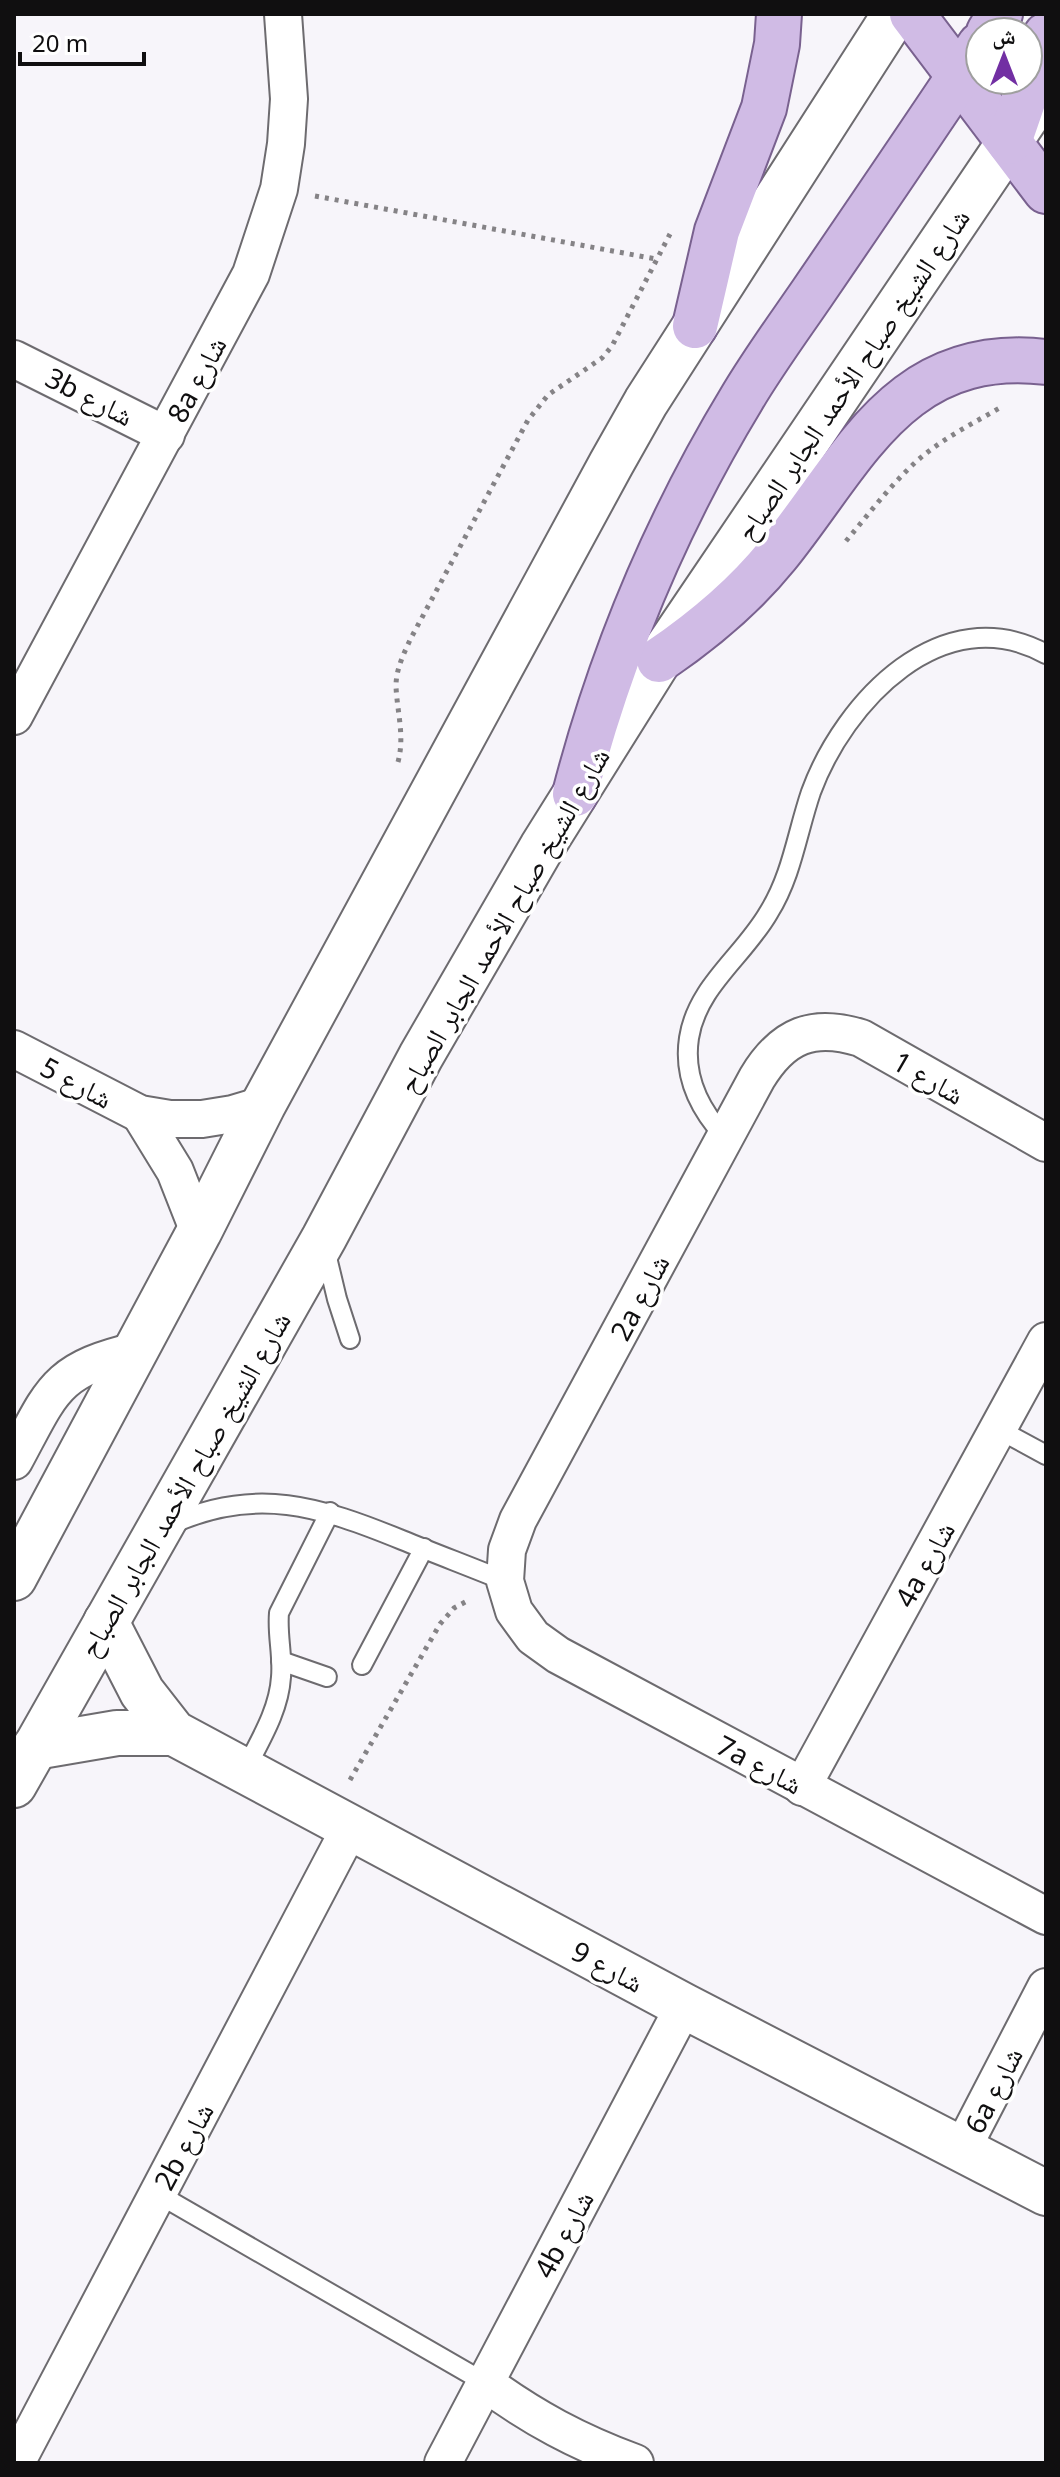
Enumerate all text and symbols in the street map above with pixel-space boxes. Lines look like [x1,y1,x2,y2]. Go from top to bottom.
scale bar [20,16,144,66]
north arrow [964,16,1044,96]
text: ش [992,20,1016,50]
text: 20 m [32,26,88,59]
street label: شارع الشيخ صباح الأحمد الجابر الصباح [726,200,978,548]
street label: 8a شارع [158,329,234,429]
street label: 3b شارع [40,358,140,434]
street label: شارع الشيخ صباح الأحمد الجابر الصباح [388,740,618,1100]
street label: شارع 1 [886,1041,972,1113]
street label: شارع 5 [34,1047,120,1117]
street label: 2a شارع [601,1247,677,1347]
street label: شارع الشيخ صباح الأحمد الجابر الصباح [69,1304,299,1664]
street label: 4a شارع [885,1514,963,1614]
street label: 7a شارع [710,1726,810,1802]
street label: شارع 9 [565,1931,651,2001]
street label: 6a شارع [955,2040,1031,2140]
street label: 2b شارع [144,2096,222,2196]
street label: 4b شارع [524,2184,602,2284]

